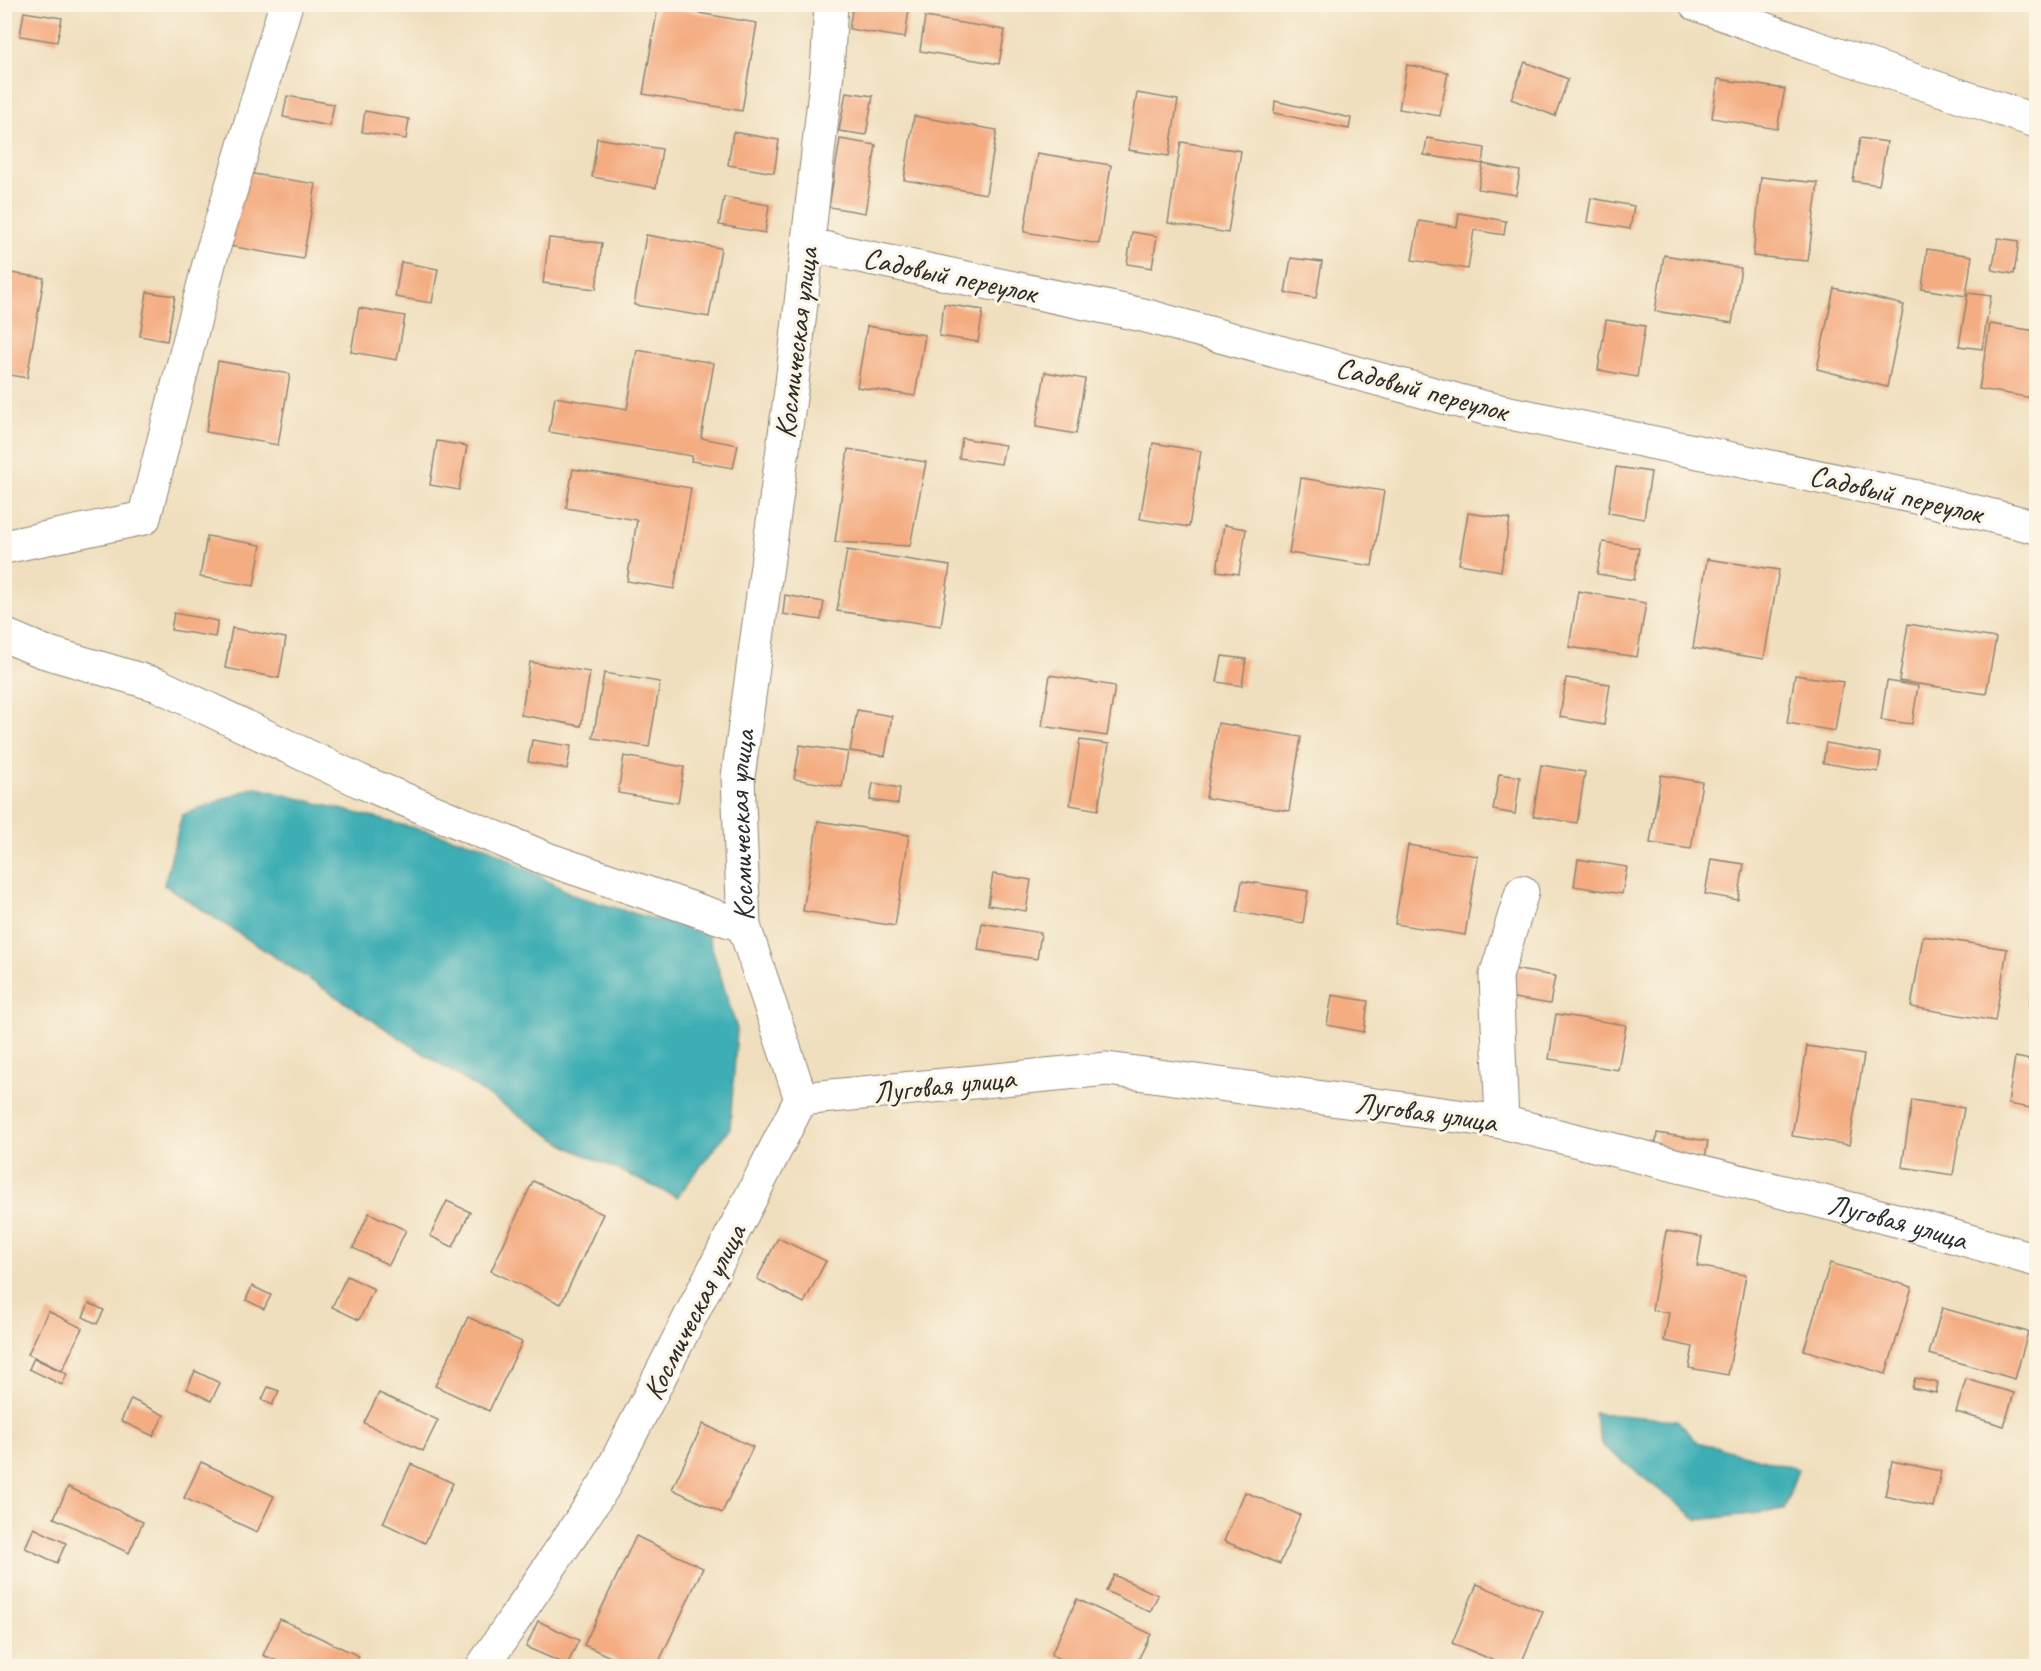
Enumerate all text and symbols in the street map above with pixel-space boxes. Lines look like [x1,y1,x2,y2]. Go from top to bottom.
street label: Садовый переулок [860,238,1043,313]
street label: Космическая улица [765,244,827,440]
street label: Садовый переулок [1332,348,1515,431]
street label: Садовый переулок [1806,456,1989,533]
street label: Космическая улица [719,725,764,922]
street label: Луговая улица [871,1058,1019,1111]
street label: Луговая улица [1353,1083,1501,1141]
street label: Луговая улица [1824,1185,1974,1259]
street label: Космическая улица [634,1216,755,1406]

